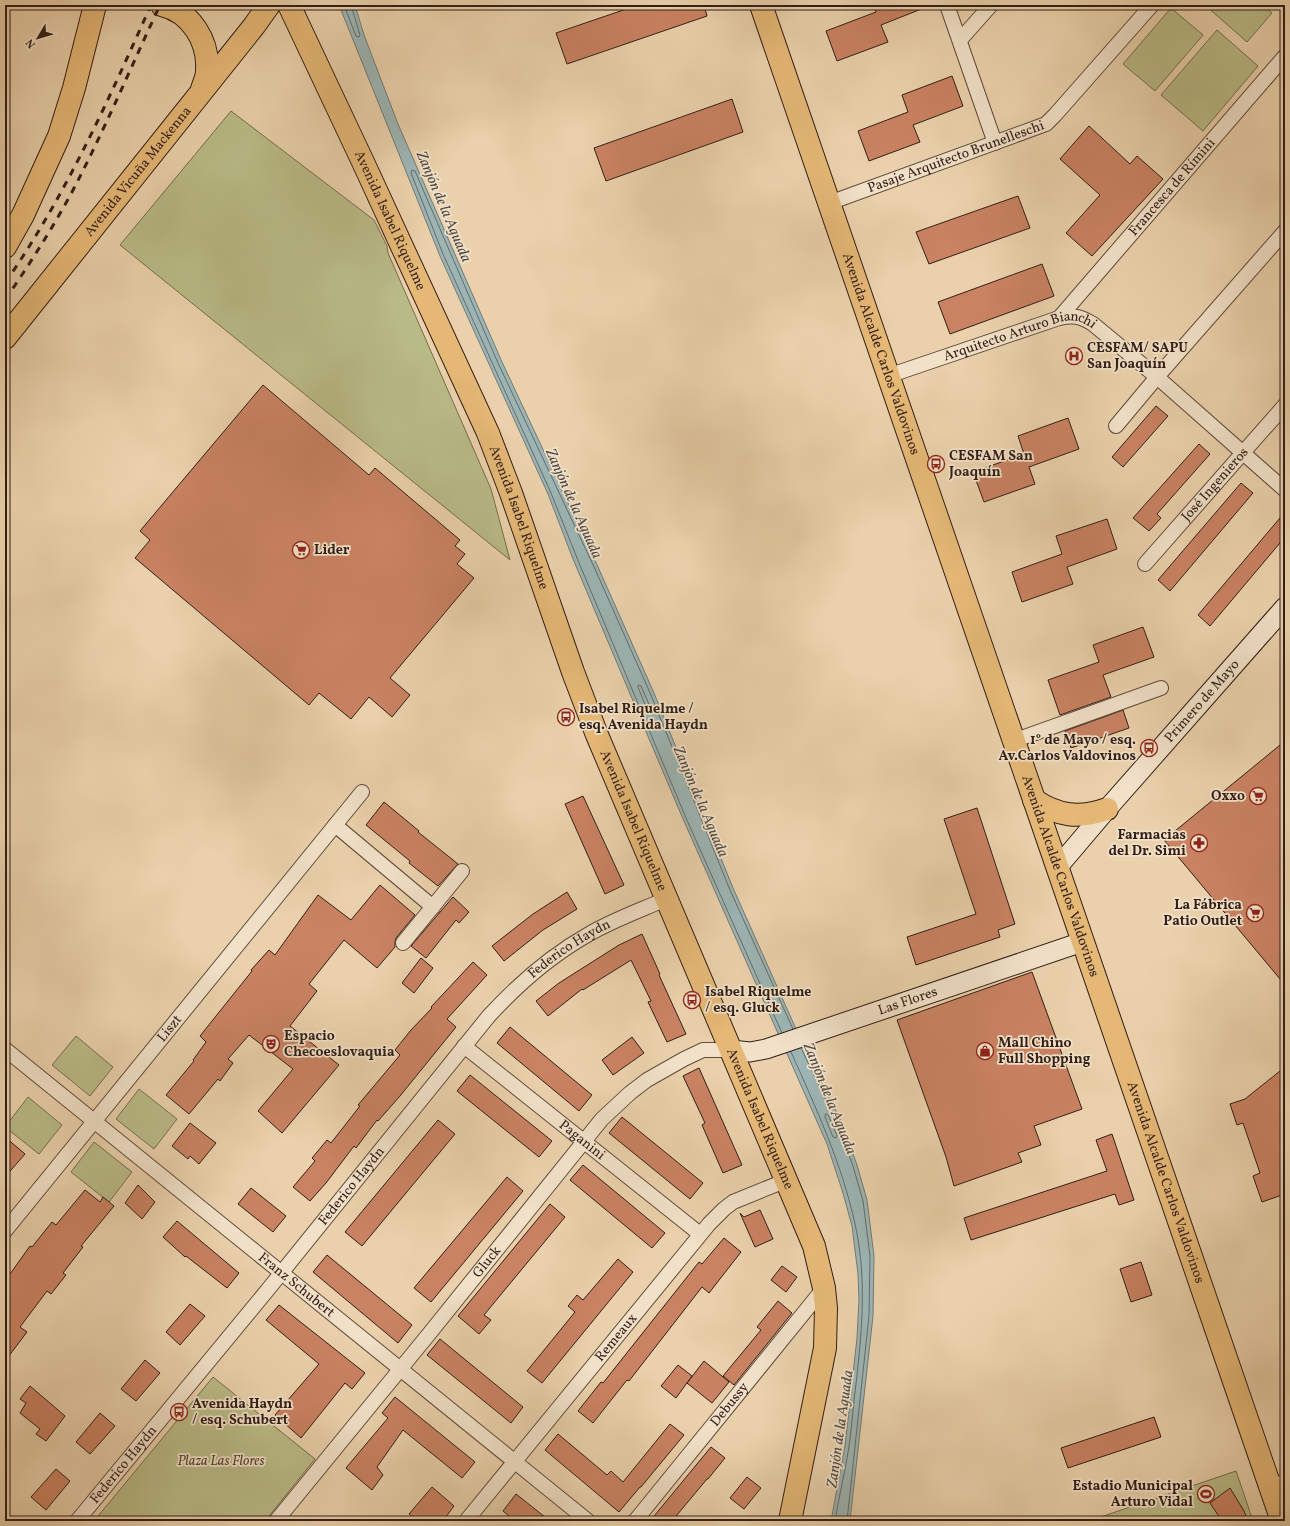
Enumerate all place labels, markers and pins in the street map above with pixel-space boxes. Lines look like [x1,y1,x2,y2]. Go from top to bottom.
place label: CESFAM/ SAPU San Joaquín [1087,339,1188,374]
hospital icon: CESFAM/ SAPU San Joaquín [1064,346,1084,366]
place label: CESFAM San Joaquín [948,447,1033,482]
bus stop icon: CESFAM San Joaquín [926,454,946,474]
supermarket icon: Lider [291,540,311,560]
place label: Lider [314,541,350,560]
place label: Isabel Riquelme / esq. Avenida Haydn [579,700,708,735]
bus stop icon: Isabel Riquelme / esq. Avenida Haydn [556,707,576,727]
place label: 1° de Mayo / esq. Av.Carlos Valdovinos [998,731,1136,766]
bus stop icon: 1° de Mayo / esq. Av.Carlos Valdovinos [1139,738,1159,758]
supermarket icon: Oxxo [1248,786,1268,806]
place label: Oxxo [1211,787,1245,806]
place label: Farmacias del Dr. Simi [1109,826,1186,861]
pharmacy icon: Farmacias del Dr. Simi [1189,833,1209,853]
place label: La Fábrica Patio Outlet [1163,896,1242,931]
supermarket icon: La Fábrica Patio Outlet [1245,903,1265,923]
place label: Isabel Riquelme / esq. Gluck [705,983,811,1018]
bus stop icon: Isabel Riquelme / esq. Gluck [682,990,702,1010]
place label: Espacio Checoeslovaquia [284,1027,395,1062]
theatre icon: Espacio Checoeslovaquia [261,1034,281,1054]
place label: Mall Chino Full Shopping [998,1034,1091,1069]
shop icon: Mall Chino Full Shopping [975,1041,995,1061]
place label: Avenida Haydn / esq. Schubert [192,1395,292,1430]
bus stop icon: Avenida Haydn / esq. Schubert [169,1402,189,1422]
place label: Estadio Municipal Arturo Vidal [1073,1477,1193,1512]
sports icon: Estadio Municipal Arturo Vidal [1196,1484,1216,1504]

